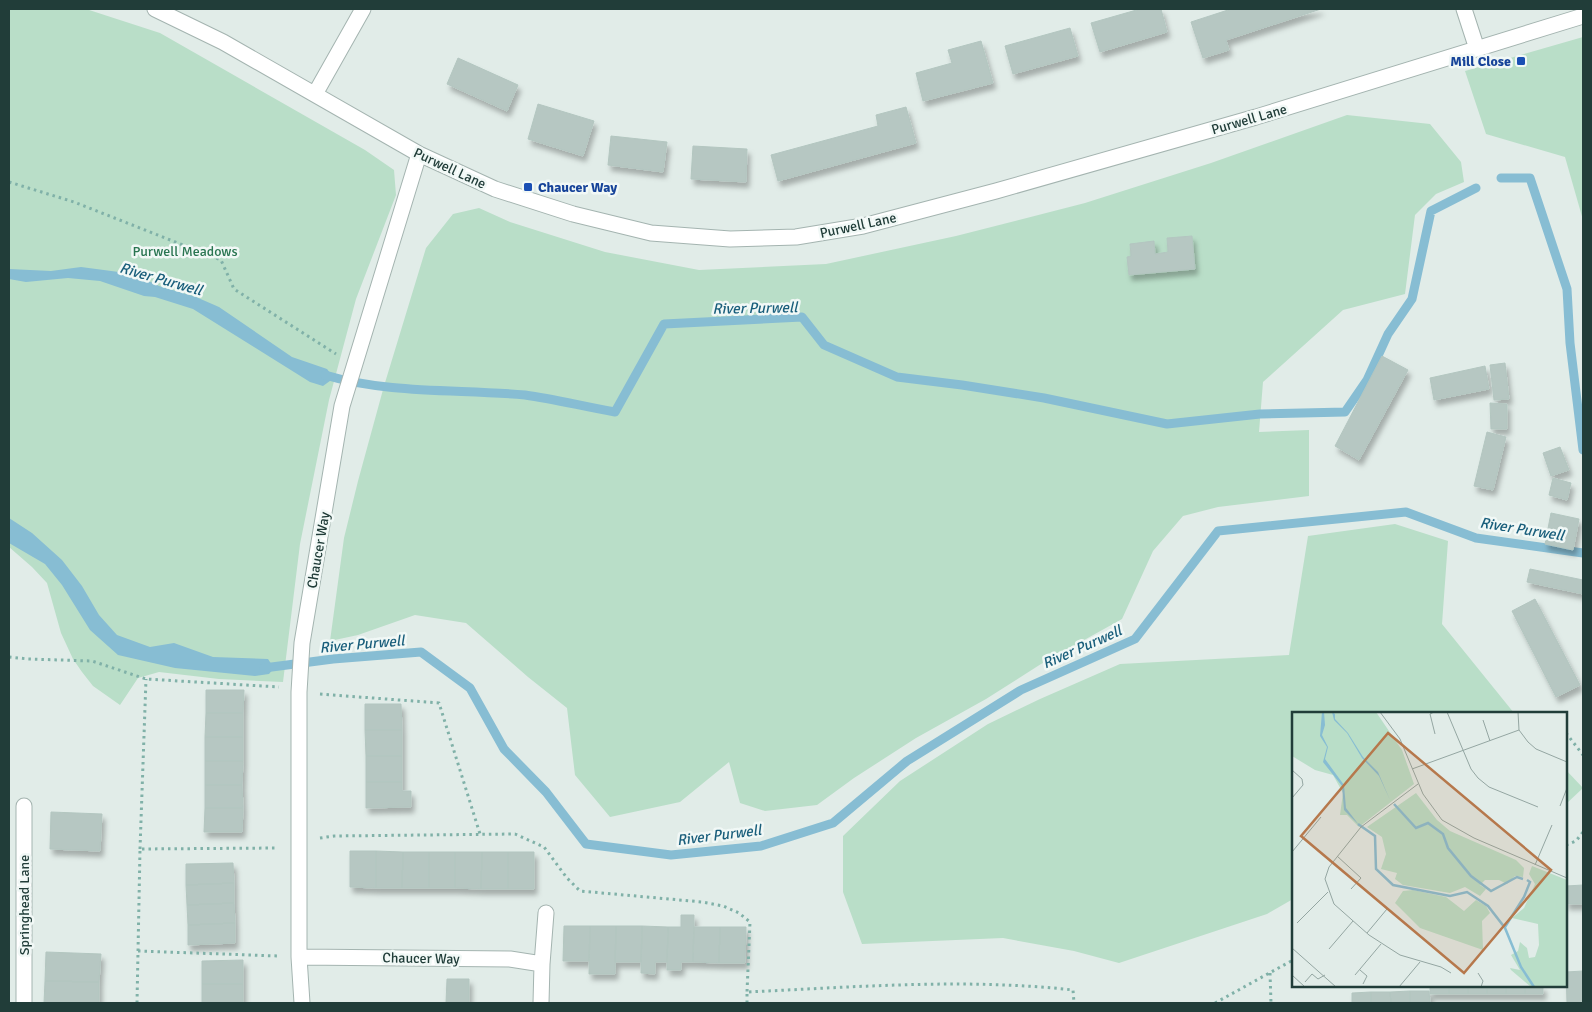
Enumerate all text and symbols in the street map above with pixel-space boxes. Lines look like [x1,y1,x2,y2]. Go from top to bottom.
place label: Mill Close [1450,53,1511,70]
marker: Mill Close [1515,55,1527,67]
street label: Purwell Lane [1209,101,1289,138]
street label: Purwell Lane [411,144,489,193]
place label: Chaucer Way [538,179,617,196]
marker: Chaucer Way [522,181,534,193]
street label: Purwell Lane [818,209,898,242]
park label: Purwell Meadows [132,243,238,260]
water label: River Purwell [118,259,206,300]
water label: River Purwell [712,298,799,318]
street label: Chaucer Way [303,510,334,590]
water label: River Purwell [1479,513,1567,545]
water label: River Purwell [1039,621,1126,673]
water label: River Purwell [319,631,407,657]
inset map [1292,712,1567,987]
water label: River Purwell [676,821,764,849]
street label: Springhead Lane [16,855,33,955]
street label: Chaucer Way [382,949,460,968]

